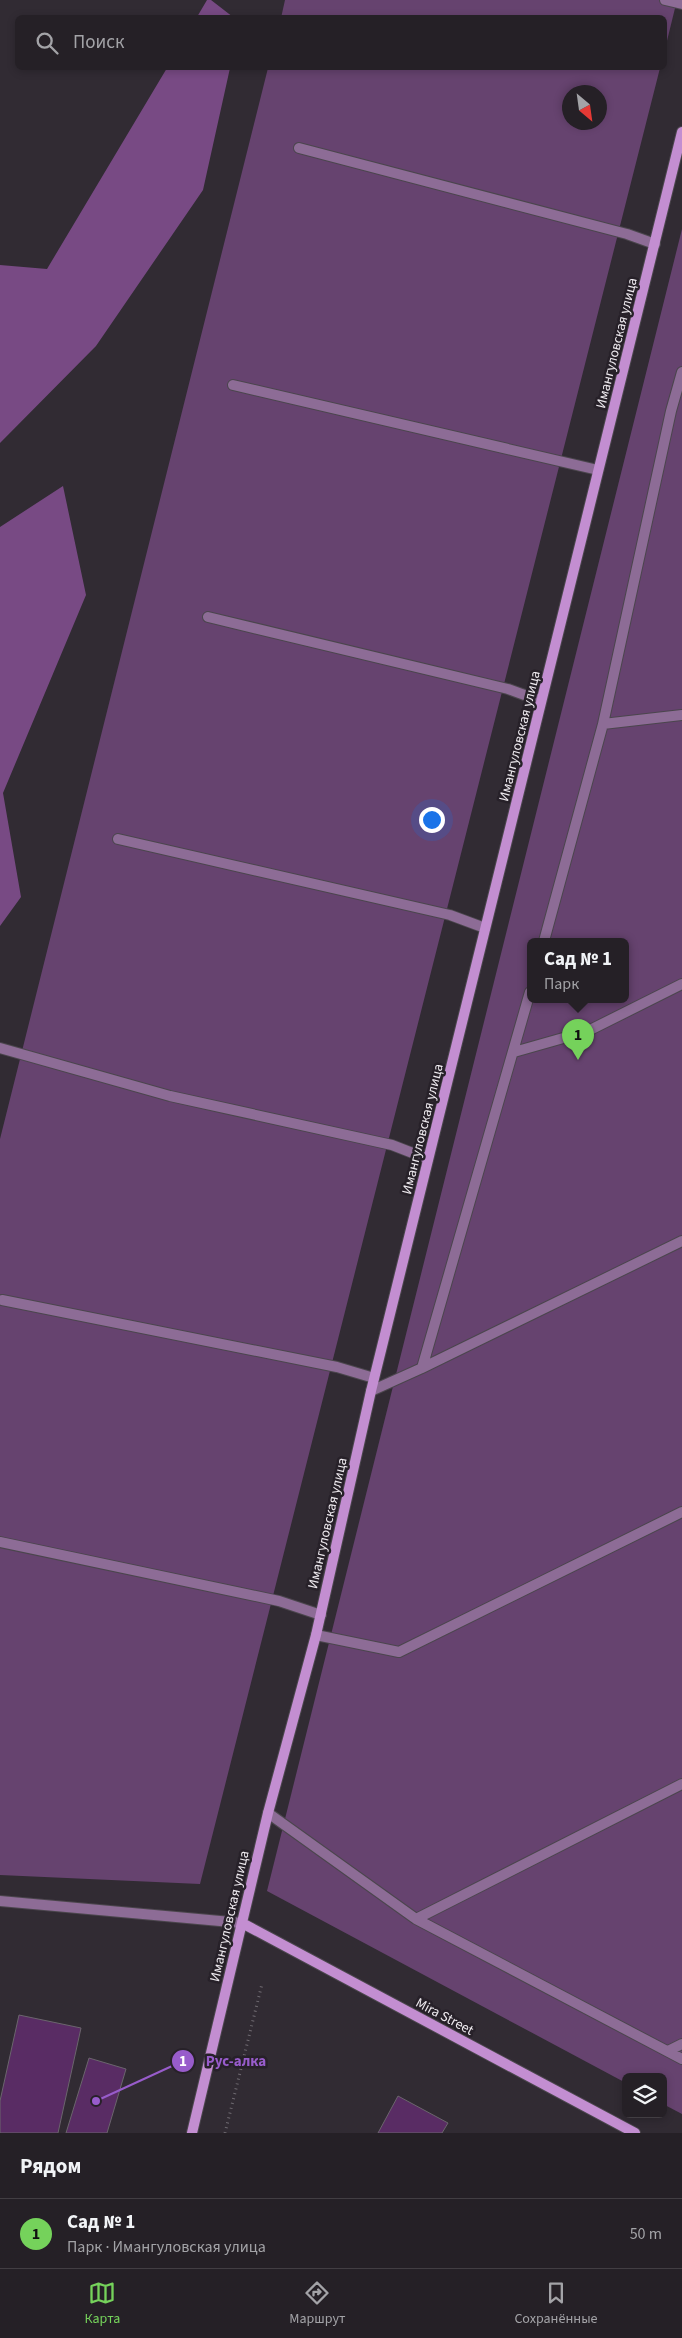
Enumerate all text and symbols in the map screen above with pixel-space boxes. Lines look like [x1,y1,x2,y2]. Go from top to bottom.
search box [15,15,667,70]
icon: search [33,29,61,57]
text: Поиск [73,29,124,56]
north arrow [562,85,607,130]
street label: Имангуловская улица [591,276,643,411]
street label: Имангуловская улица [494,669,546,804]
your location [419,807,445,833]
popup [527,938,629,1003]
text: Сад № 1 [544,946,612,973]
text: Парк [544,973,579,995]
pin: 1 [562,1019,594,1060]
street label: Имангуловская улица [397,1062,449,1197]
street label: Имангуловская улица [303,1456,353,1591]
street label: Имангуловская улица [205,1849,255,1984]
street label: Mira Street [412,1993,477,2041]
callout: Рус-алка [171,2046,276,2076]
text: 1 [179,2051,187,2072]
text: Рус-алка [206,2051,266,2072]
map controls [622,2073,667,2118]
button: layers [622,2073,667,2118]
text: Рядом [20,2151,81,2181]
text: Сад № 1 [67,2209,135,2236]
text: 1 [32,2223,40,2245]
text: 50 m [630,2223,662,2245]
text: Парк · Имангуловская улица [67,2236,266,2258]
tab: Карта [84,2279,120,2329]
tab: Маршрут [289,2279,345,2329]
tab: Сохранённые [514,2279,598,2329]

